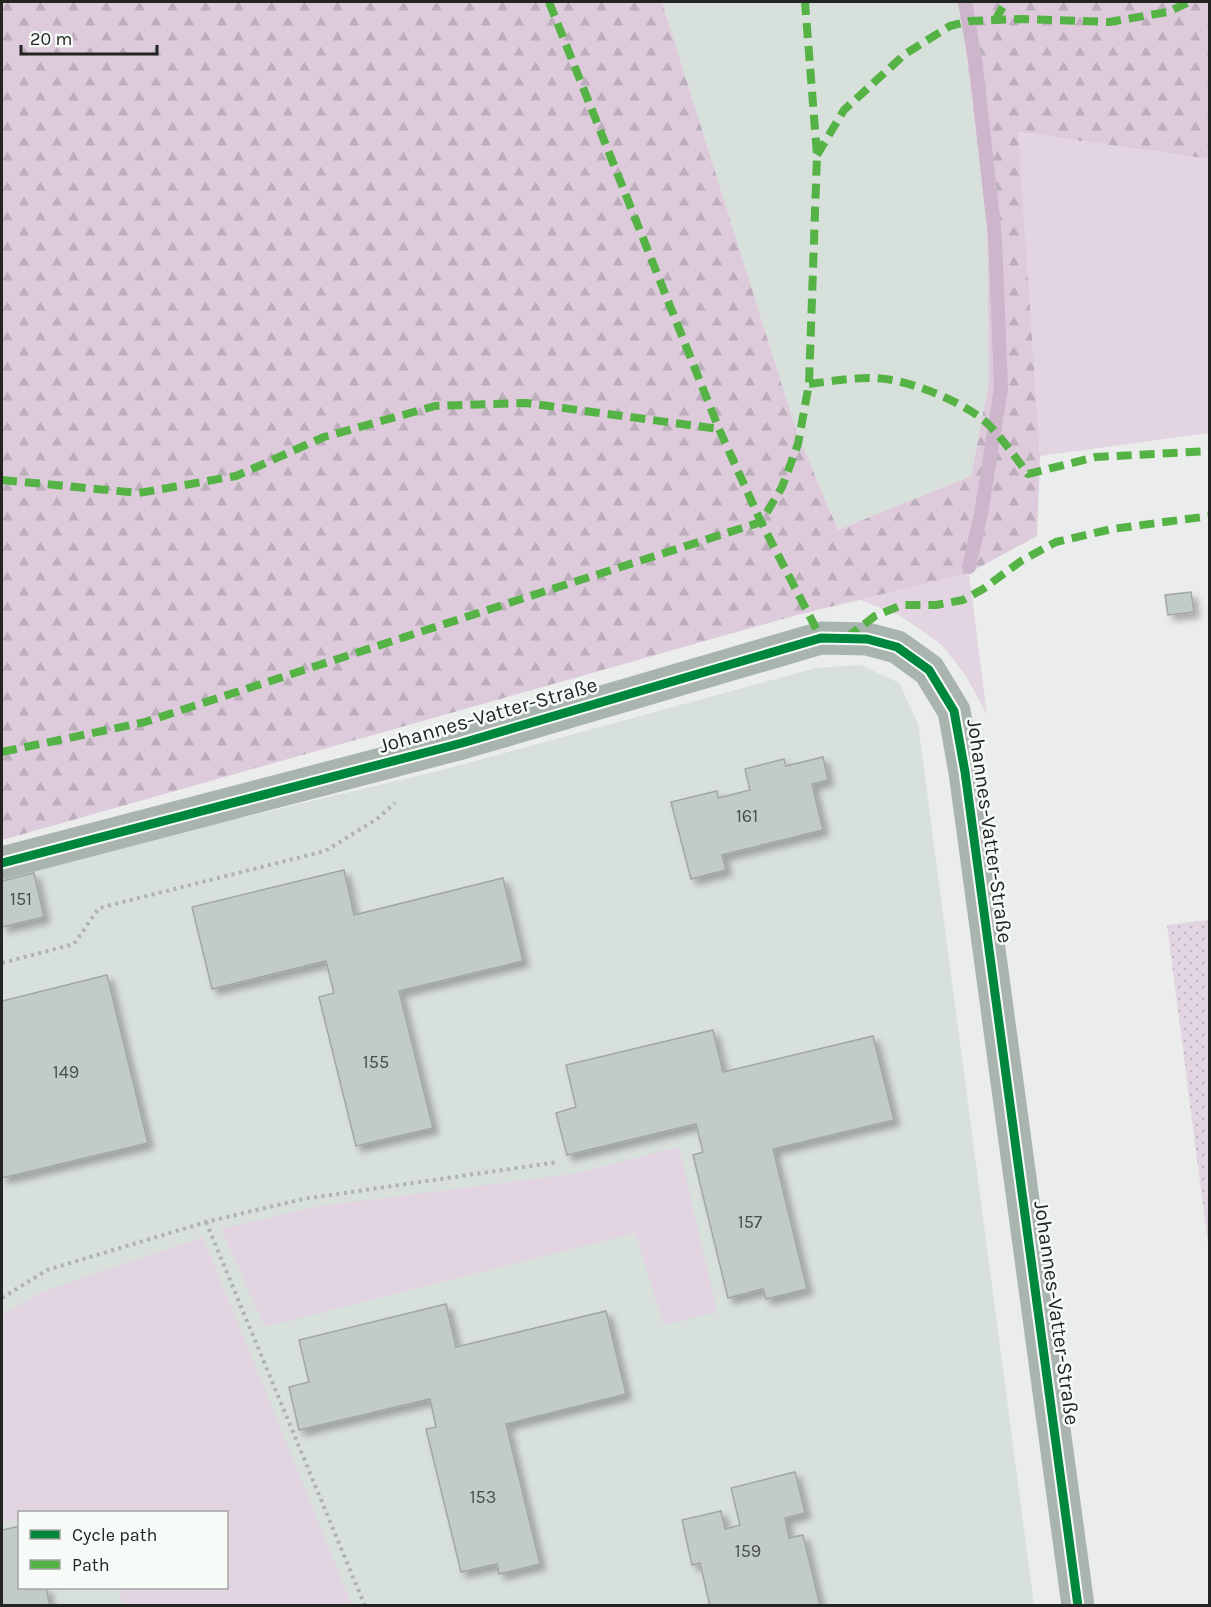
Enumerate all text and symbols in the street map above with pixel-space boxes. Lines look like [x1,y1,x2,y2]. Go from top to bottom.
scale bar [21,18,158,56]
text: 20 m [30,28,72,50]
street label: Johannes-Vatter-Straße [376,672,600,758]
street label: Johannes-Vatter-Straße [962,717,1018,945]
house number: 161 [736,805,758,827]
house number: 151 [10,888,32,910]
house number: 155 [363,1051,389,1073]
house number: 149 [53,1061,79,1083]
street label: Johannes-Vatter-Straße [1029,1199,1085,1427]
house number: 157 [738,1211,763,1233]
house number: 153 [470,1486,496,1508]
legend [18,1511,228,1589]
text: Cycle path [72,1524,157,1546]
house number: 159 [735,1540,761,1562]
text: Path [72,1554,110,1576]

